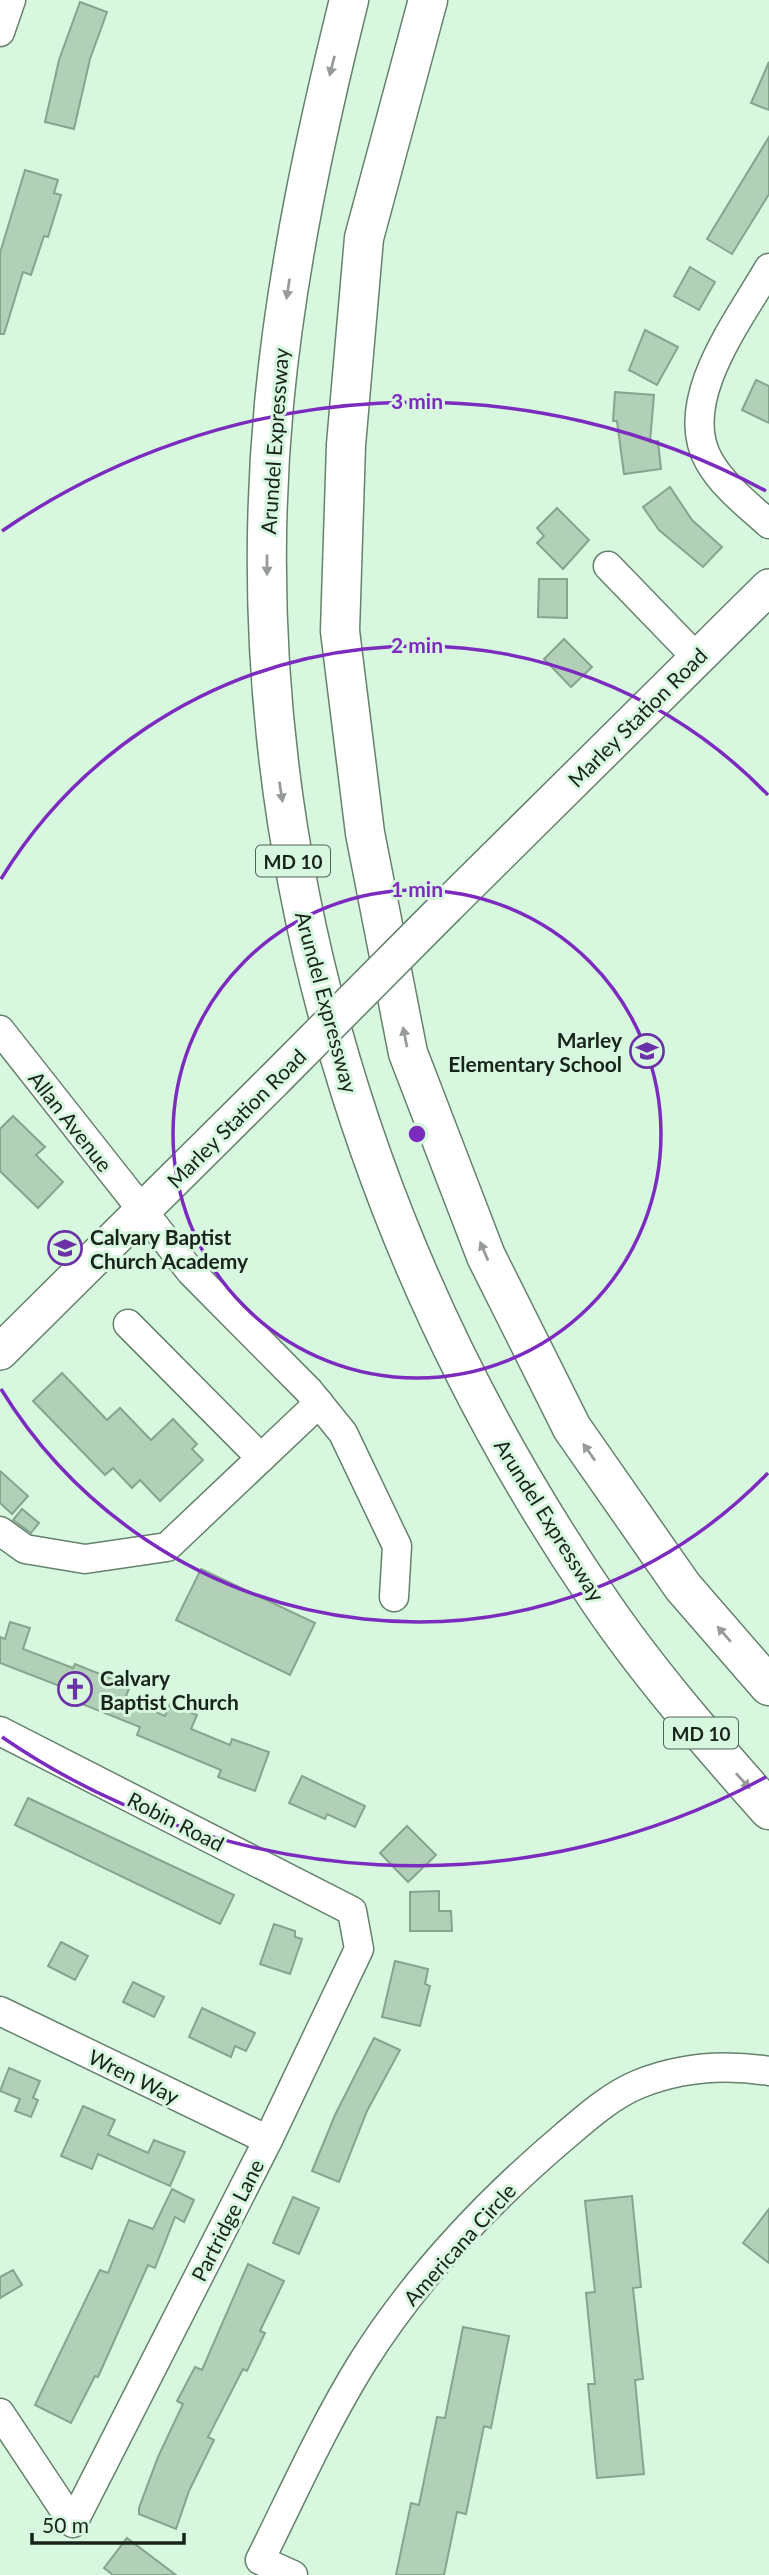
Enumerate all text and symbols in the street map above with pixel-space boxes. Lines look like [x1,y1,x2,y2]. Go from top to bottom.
one-way arrow [326,55,337,77]
one-way arrow [282,278,293,300]
street label: Arundel Expressway [255,347,293,535]
text: 3 min [391,388,443,413]
one-way arrow [261,554,273,576]
text: 2 min [391,632,443,657]
street label: Marley Station Road [562,642,712,792]
one-way arrow [276,781,287,803]
road number: MD 10 [256,846,330,876]
text: 1 min [391,876,443,901]
street label: Arundel Expressway [291,909,363,1096]
one-way arrow [399,1026,410,1048]
place label: Marley Elementary School [448,1027,623,1076]
school or university icon: Marley Elementary School [628,1032,666,1070]
street label: Marley Station Road [161,1043,311,1193]
street label: Allan Avenue [24,1066,118,1176]
centre of rings [405,1122,429,1146]
place label: Calvary Baptist Church Academy [90,1224,249,1273]
school or university icon: Calvary Baptist Church Academy [46,1229,84,1267]
one-way arrow [478,1240,489,1261]
street label: Arundel Expressway [490,1434,610,1606]
one-way arrow [582,1443,596,1461]
one-way arrow [717,1626,732,1644]
place label: Calvary Baptist Church [100,1665,239,1714]
church icon: Calvary Baptist Church [56,1670,94,1708]
road number: MD 10 [664,1718,738,1749]
one-way arrow [735,1772,750,1789]
street label: Robin Road [124,1786,228,1856]
street label: Wren Way [85,2043,183,2109]
street label: Partridge Lane [186,2155,268,2285]
street label: Americana Circle [398,2178,520,2310]
scale bar [32,2502,184,2546]
text: 50 m [42,2512,89,2537]

